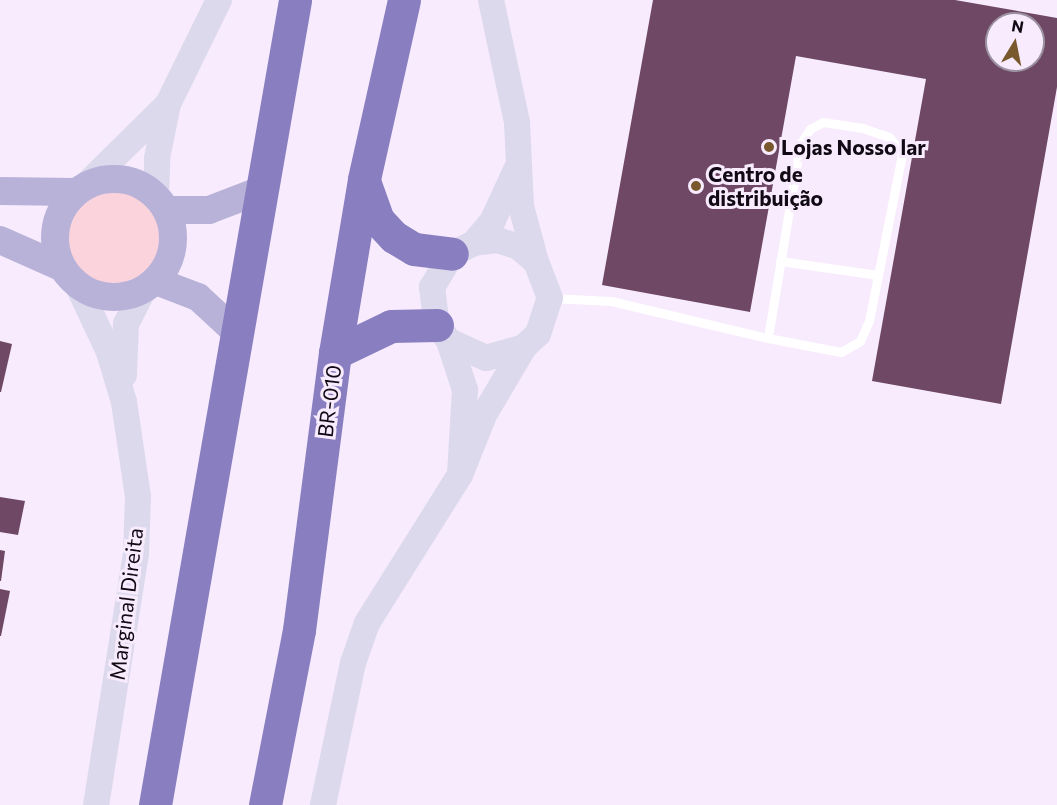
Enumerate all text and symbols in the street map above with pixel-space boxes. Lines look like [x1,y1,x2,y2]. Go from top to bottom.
north arrow [985,12,1045,72]
text: N [1010,15,1025,36]
place label: Lojas Nosso lar [781,134,926,160]
marker: Lojas Nosso lar [762,140,776,154]
place label: Centro de distribuição [708,161,823,211]
marker: Centro de distribuição [689,179,703,193]
street label: BR-010 [312,363,346,439]
street label: Marginal Direita [104,526,148,682]

